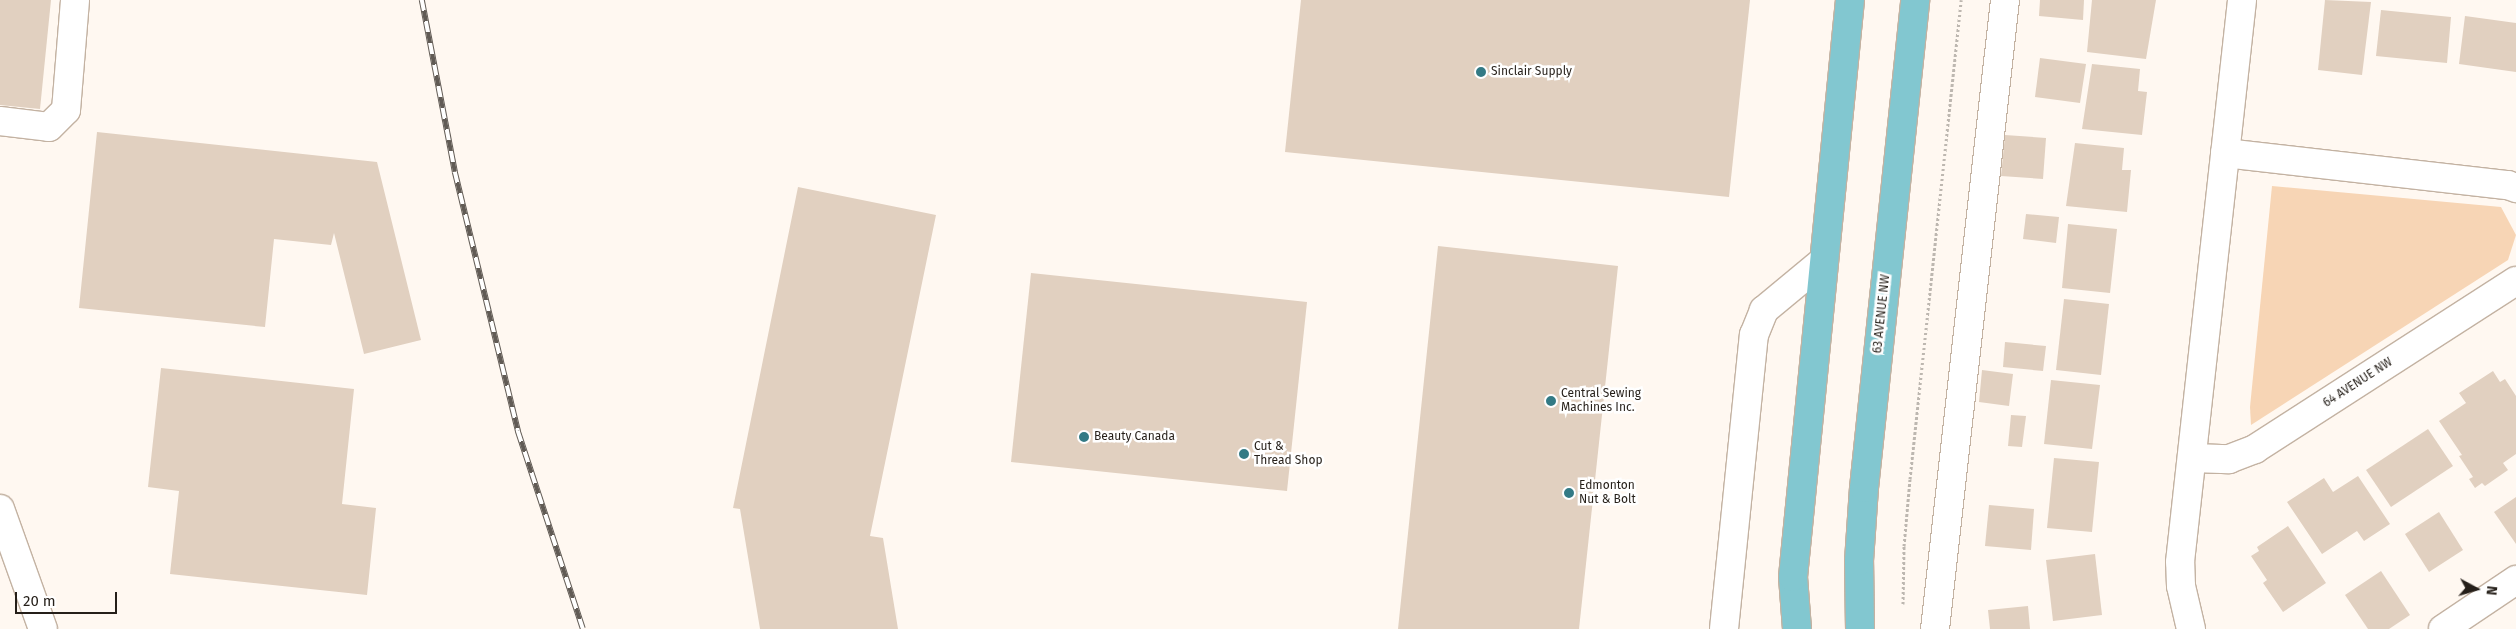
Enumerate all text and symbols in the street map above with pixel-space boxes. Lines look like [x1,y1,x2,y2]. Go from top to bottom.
place label: Sinclair Supply [1491,65,1572,79]
marker: Sinclair Supply [1475,66,1487,78]
street label: 63 AVENUE NW [1871,274,1893,354]
street label: 64 AVENUE NW [2321,355,2395,411]
place label: Central Sewing Machines Inc. [1561,387,1641,415]
marker: Central Sewing Machines Inc. [1545,395,1557,407]
place label: Beauty Canada [1094,430,1175,444]
marker: Beauty Canada [1078,431,1090,443]
place label: Cut & Thread Shop [1254,440,1323,468]
marker: Cut & Thread Shop [1238,448,1250,460]
place label: Edmonton Nut & Bolt [1579,479,1636,507]
marker: Edmonton Nut & Bolt [1563,487,1575,499]
north arrow [2451,564,2501,614]
scale bar [18,582,120,614]
text: N [2482,585,2500,596]
text: 20 m [23,592,56,610]

